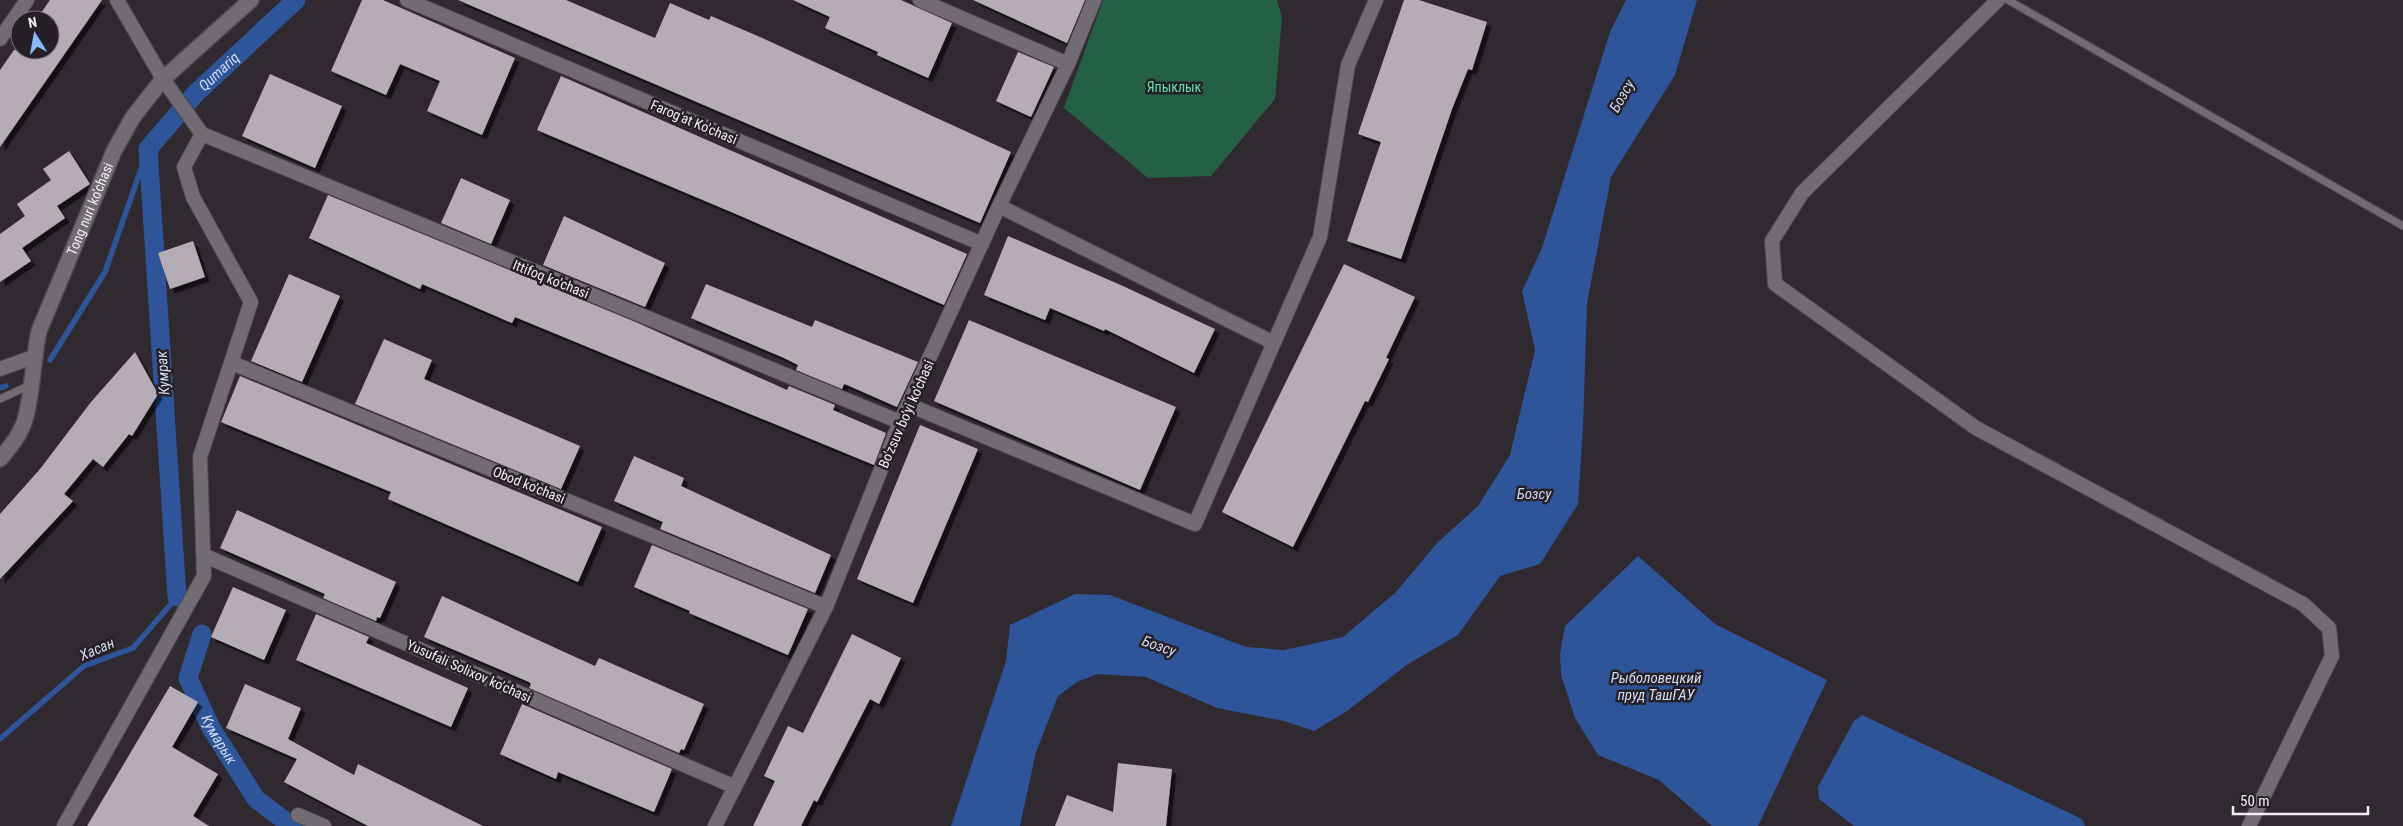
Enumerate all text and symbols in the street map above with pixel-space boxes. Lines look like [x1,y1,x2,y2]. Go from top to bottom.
north arrow [10,10,60,60]
text: N [27,14,38,31]
water label: Qumariq [195,49,243,95]
water label: Бозсу [1606,76,1639,116]
park label: Япыклык [1147,79,1202,95]
street label: Farog'at Ko'chasi [648,97,740,147]
street label: Tong nuri ko'chasi [63,160,116,258]
street label: Ittifoq ko'chasi [511,256,591,302]
water label: Кумрак [152,349,174,396]
street label: Bo'zsuv bo'yi ko'chasi [875,358,937,470]
street label: Obod ko'chasi [491,463,567,507]
water label: Бозсу [1517,485,1552,503]
water label: Бозсу [1140,632,1179,660]
water label: Хасан [76,634,117,665]
street label: Yusufali Solixov ko'chasi [404,636,534,706]
water label: Рыболовецкий пруд ТашГАУ [1611,669,1701,704]
water label: Кумарык [197,712,241,768]
scale bar [2233,784,2368,816]
text: 50 m [2240,792,2270,810]

